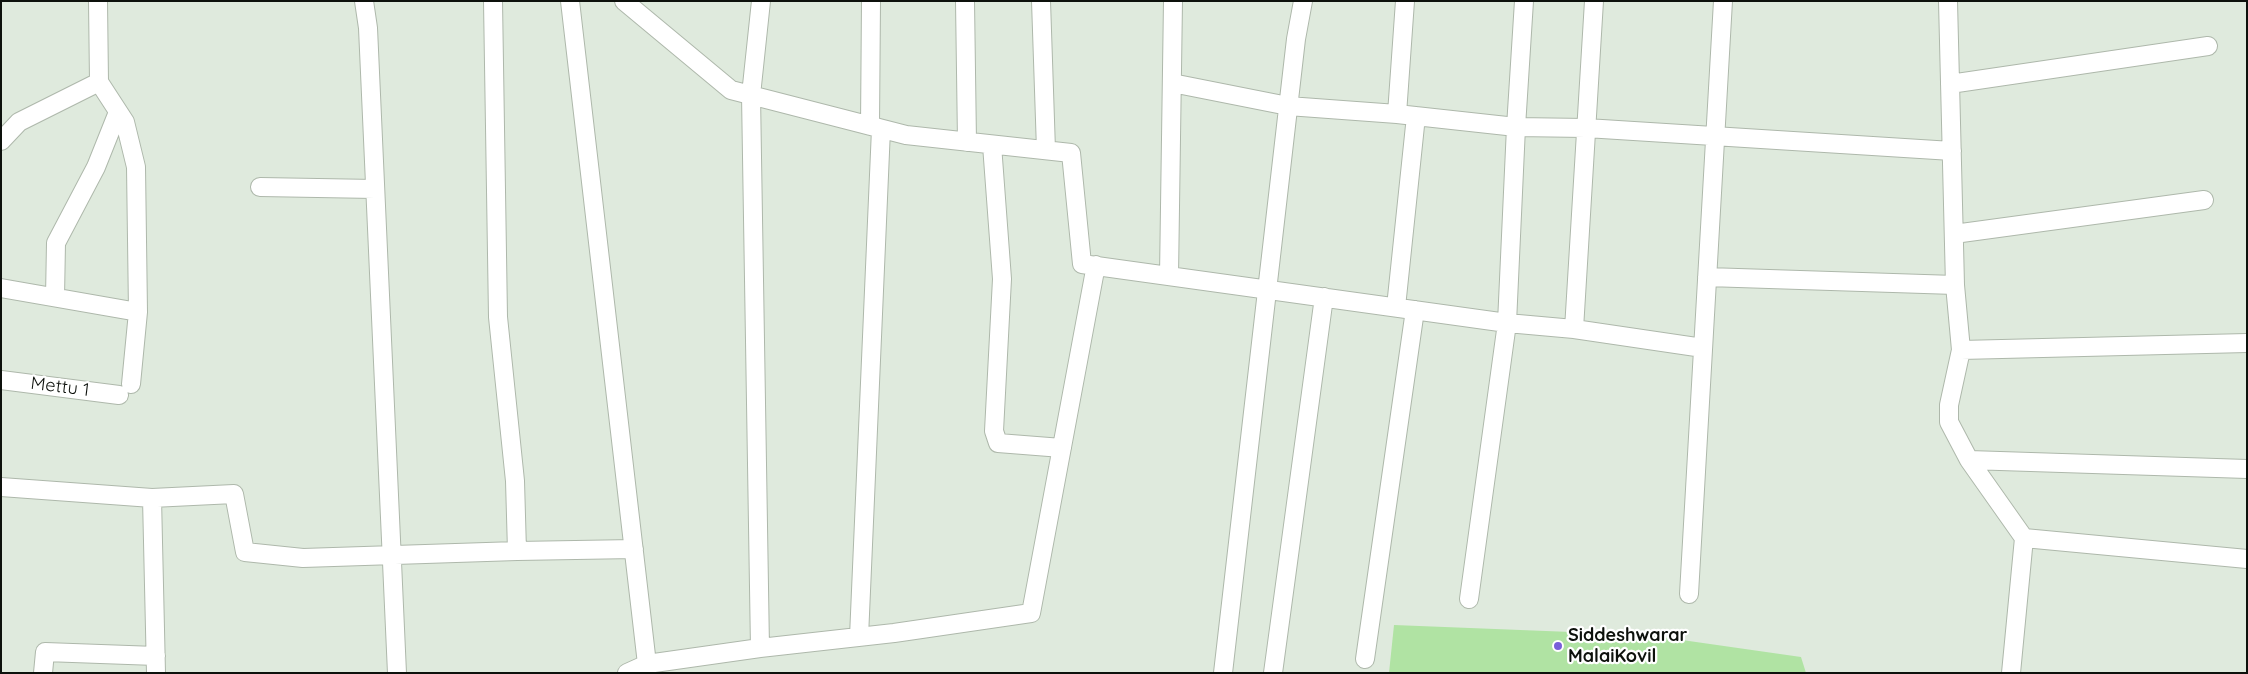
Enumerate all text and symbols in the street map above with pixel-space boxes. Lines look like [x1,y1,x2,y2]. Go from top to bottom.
street label: Mettu 1 [29,373,91,401]
place label: Siddeshwarar MalaiKovil [1568,625,1687,668]
marker: Siddeshwarar MalaiKovil [1552,640,1564,652]

